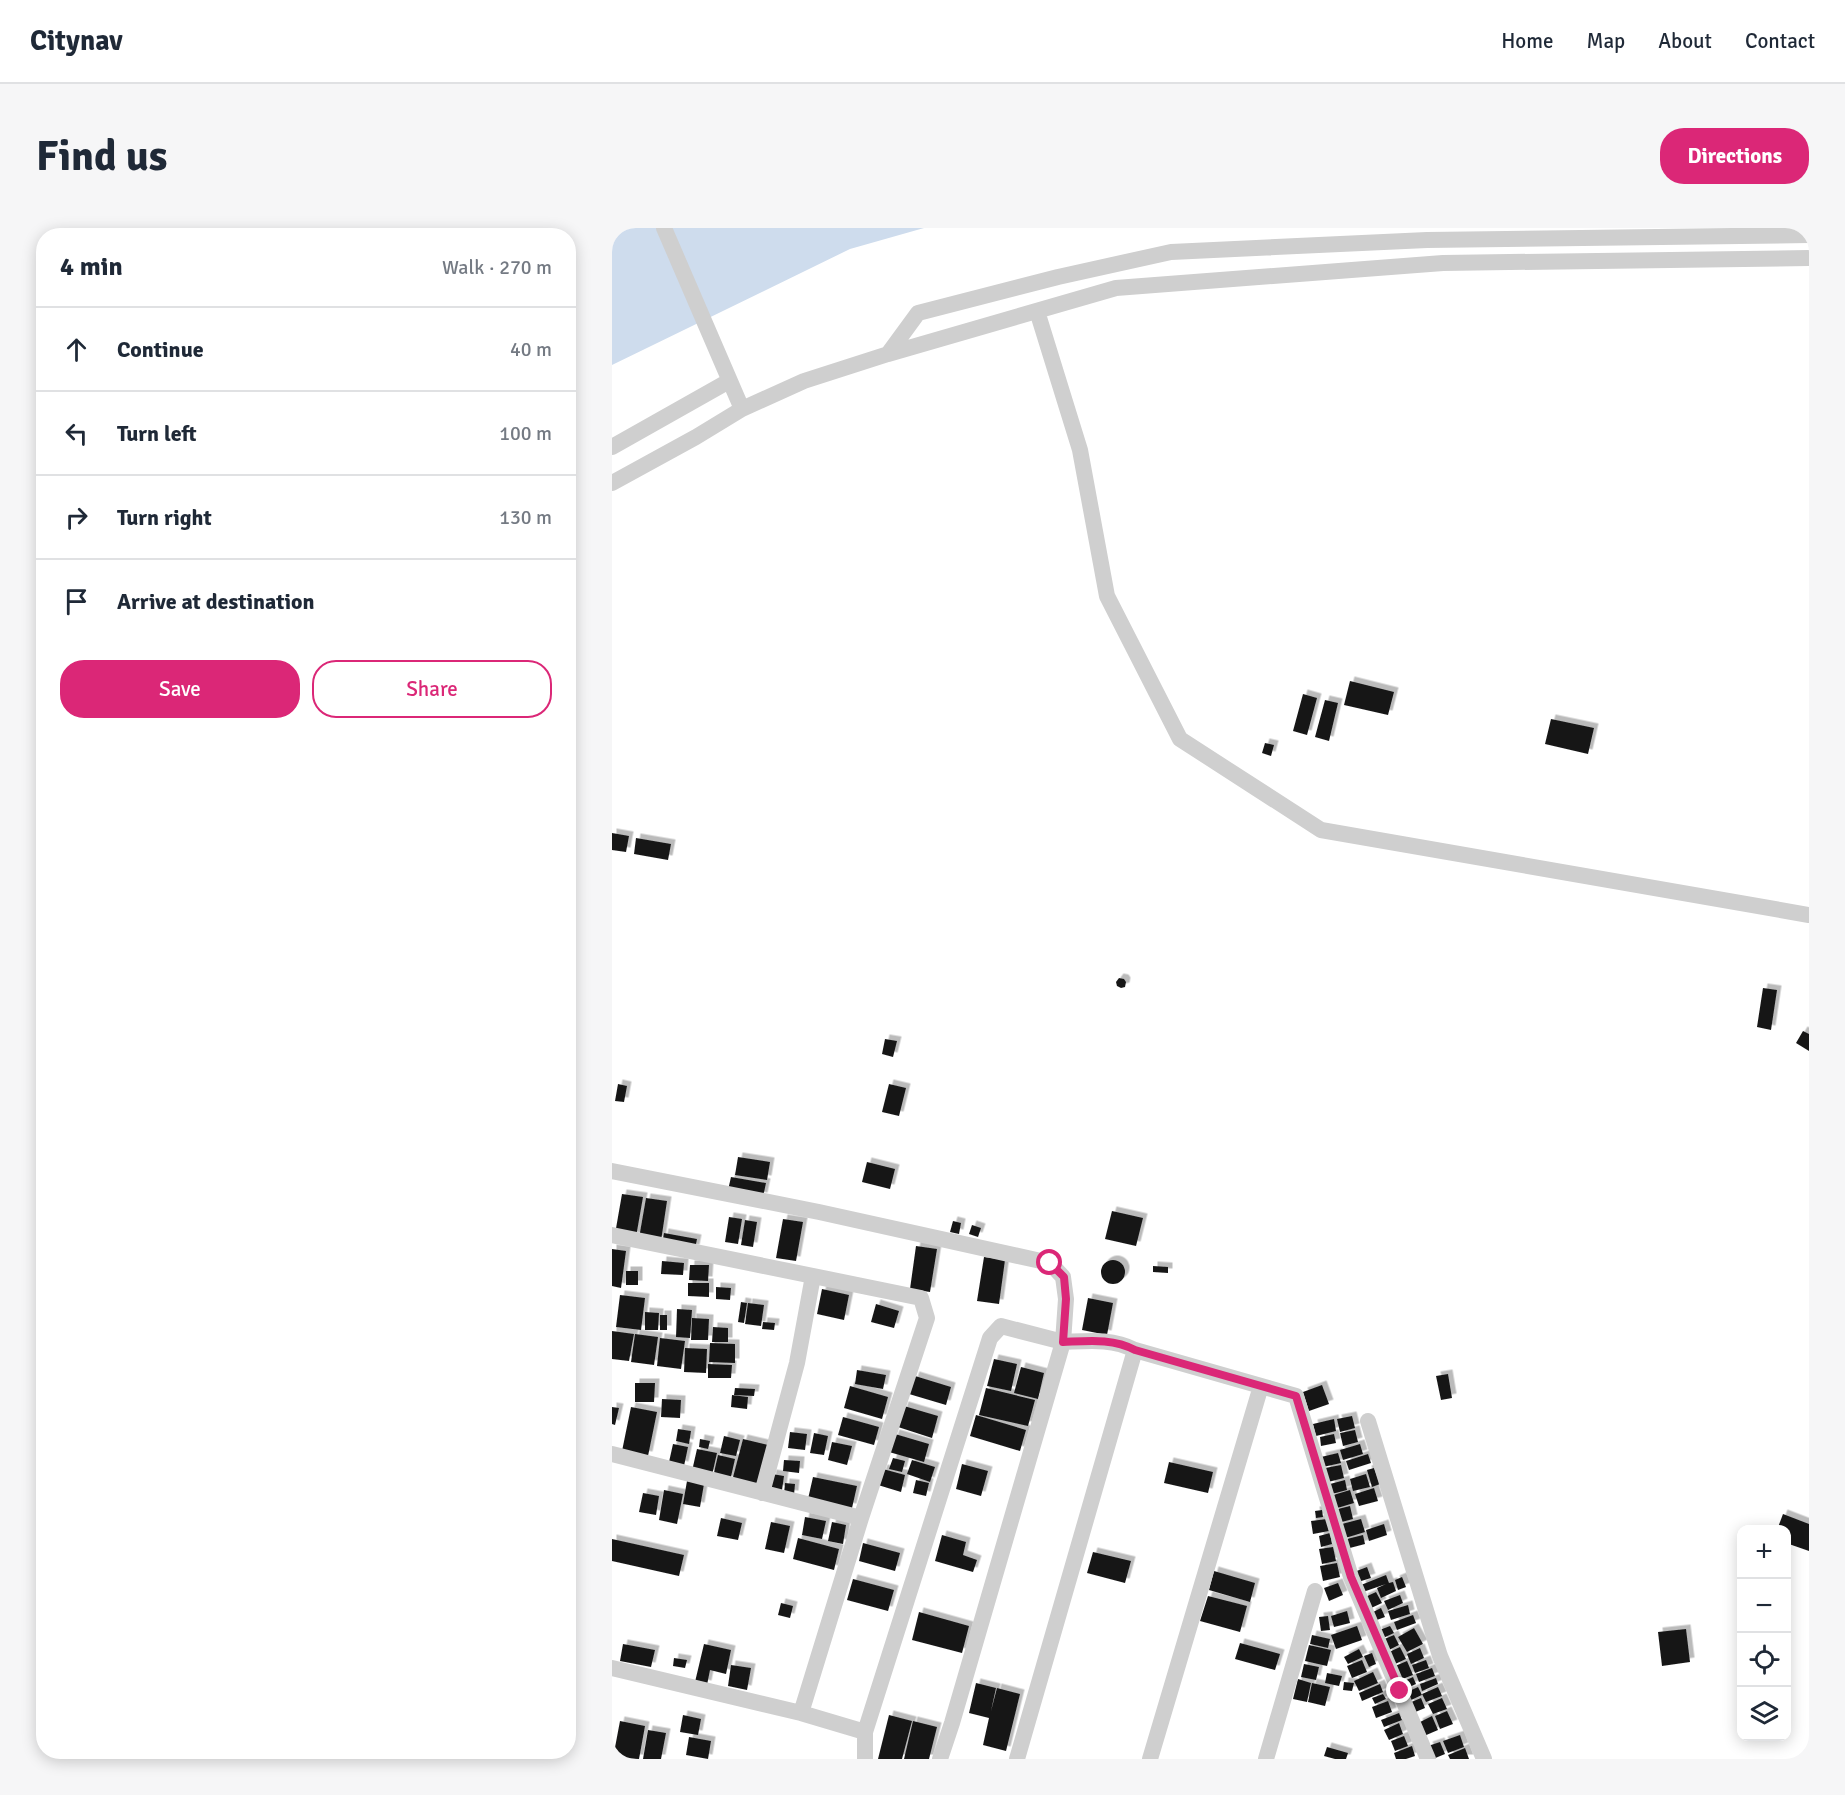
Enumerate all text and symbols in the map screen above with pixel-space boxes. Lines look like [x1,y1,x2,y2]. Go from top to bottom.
text: Citynav [30,24,123,58]
text: Home [1501,28,1554,54]
text: Map [1587,28,1625,54]
text: About [1658,28,1712,54]
text: Contact [1745,28,1815,54]
button: Directions [1660,128,1809,184]
text: Find us [36,131,167,182]
text: 4 min [60,251,123,283]
text: Walk · 270 m [442,255,552,280]
icon: ahead [60,333,93,366]
text: Continue [117,336,204,363]
text: 40 m [510,337,552,362]
icon: left [60,417,93,450]
text: Turn left [117,420,197,447]
text: 100 m [499,421,552,446]
icon: right [60,501,93,534]
text: Turn right [117,504,212,531]
text: 130 m [499,505,552,530]
icon: arrive [60,585,93,618]
text: Arrive at destination [117,588,314,615]
button: Save [60,660,300,718]
button: Share [312,660,552,718]
route start [1036,1249,1062,1275]
map controls [1737,1525,1791,1741]
button: + [1737,1525,1791,1579]
button: − [1737,1579,1791,1633]
button: locate [1737,1633,1791,1687]
route end [1386,1677,1412,1703]
button: layers [1737,1687,1791,1741]

